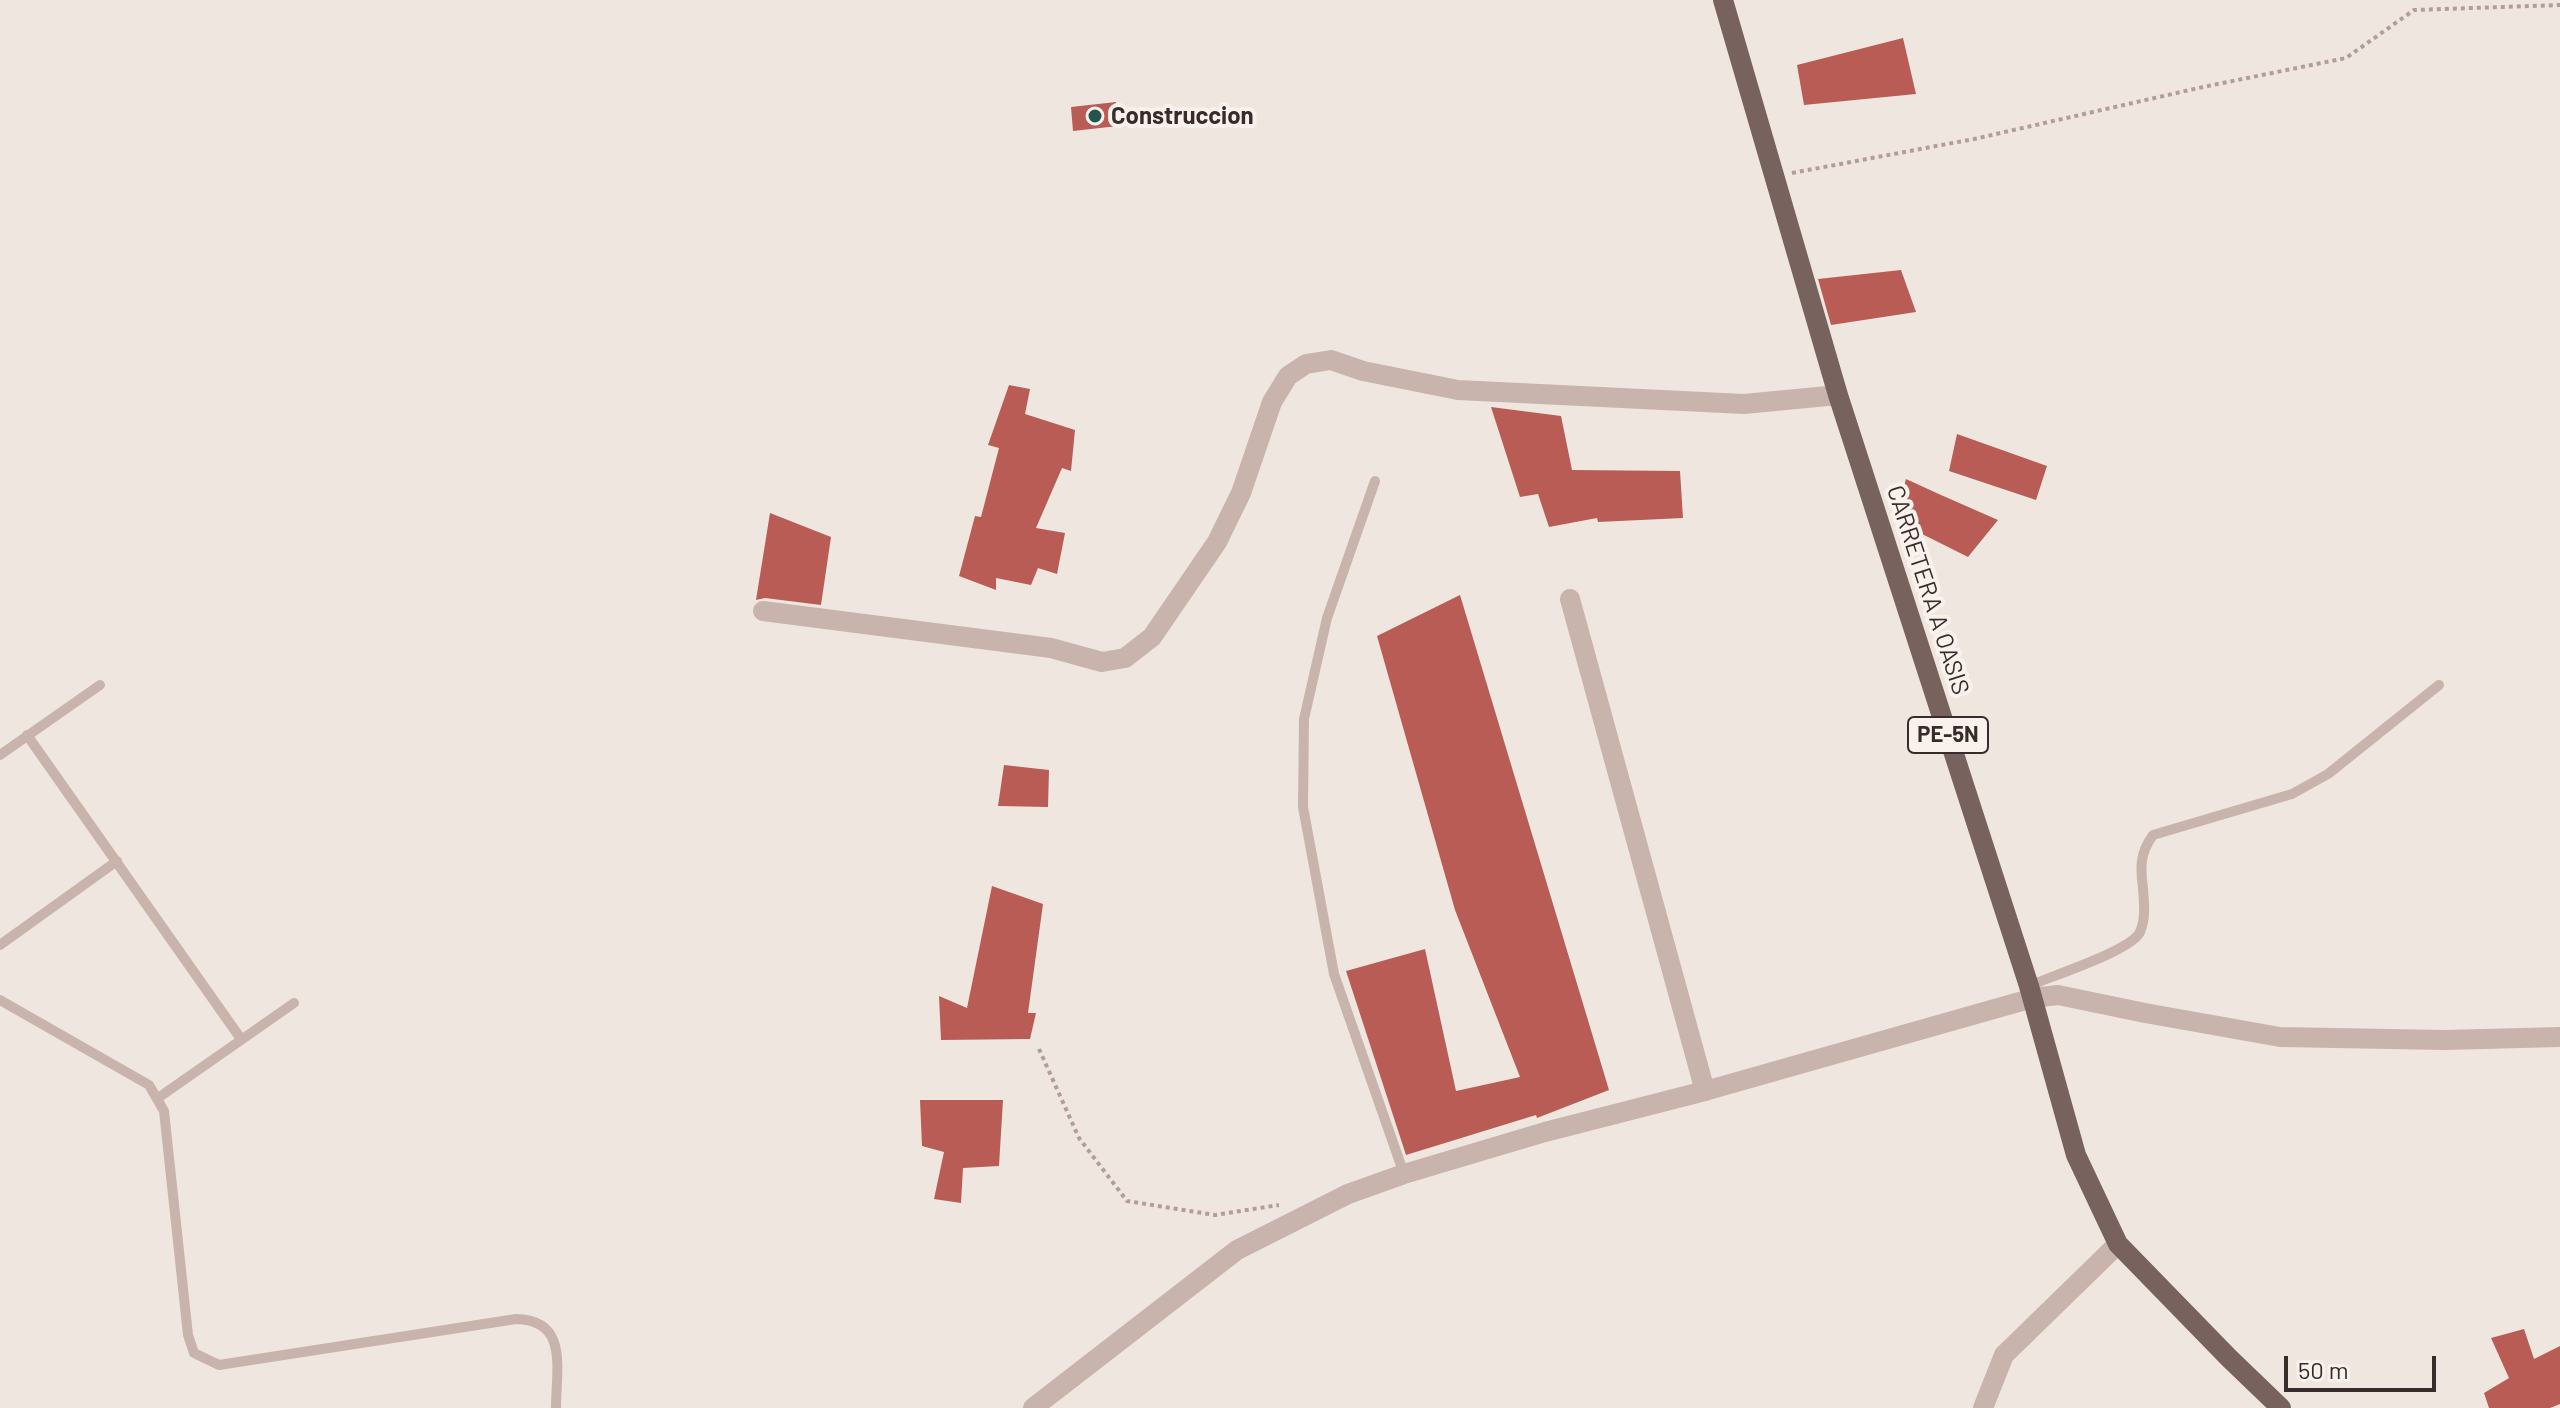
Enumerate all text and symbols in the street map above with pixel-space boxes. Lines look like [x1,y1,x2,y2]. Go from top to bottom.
place label: Construccion [1111,102,1254,130]
marker: Construccion [1086,107,1104,125]
street label: CARRETERA A OASIS [1881,482,1975,698]
road number: PE-5N [1908,717,1988,753]
scale bar [2288,1340,2440,1390]
text: 50 m [2298,1355,2349,1384]

